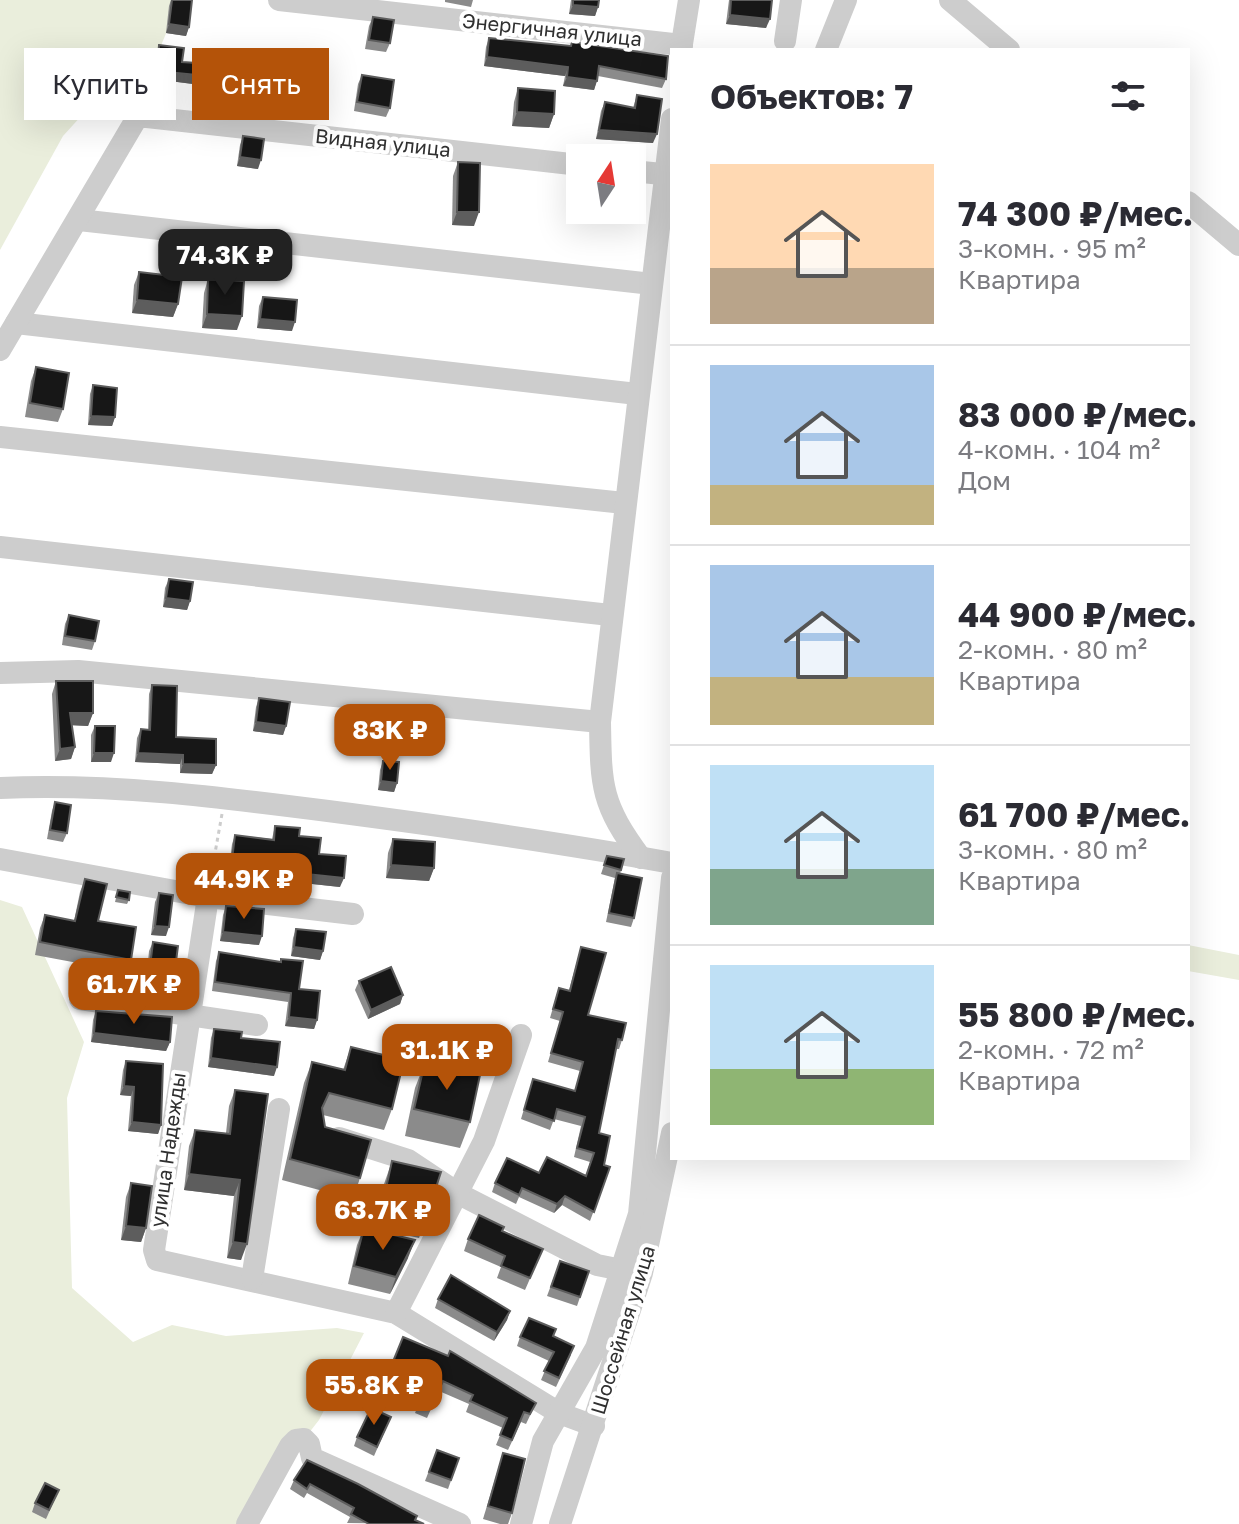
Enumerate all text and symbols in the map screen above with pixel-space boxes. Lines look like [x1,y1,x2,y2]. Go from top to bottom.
street label: Энергичная улица [461,8,643,50]
chip: Купить [24,48,176,120]
chip: Снять [192,48,329,120]
icon: filters [1106,74,1150,118]
text: Объектов: 7 [710,76,913,116]
street label: Видная улица [314,123,452,161]
north arrow [566,144,646,224]
map controls [566,144,646,224]
text: 74 300 ₽/мес. [958,193,1193,233]
icon: home [774,196,870,292]
pin: 74.3K ₽ [151,229,299,297]
text: 3-комн. · 95 m² [958,233,1146,264]
text: 74.3K ₽ [176,239,274,270]
text: Квартира [958,264,1081,295]
text: 83 000 ₽/мес. [958,394,1197,434]
icon: home [774,397,870,493]
text: 4-комн. · 104 m² [958,434,1160,465]
text: Дом [958,465,1011,496]
text: 44 900 ₽/мес. [958,594,1197,634]
icon: home [774,597,870,693]
text: 2-комн. · 80 m² [958,634,1147,665]
text: Квартира [958,665,1081,696]
pin: 83K ₽ [334,704,446,772]
text: 83K ₽ [352,714,428,745]
text: 61 700 ₽/мес. [958,794,1191,834]
icon: home [774,797,870,893]
text: 3-комн. · 80 m² [958,834,1147,865]
pin: 44.9K ₽ [170,853,318,921]
text: 44.9K ₽ [194,863,294,894]
text: Квартира [958,865,1081,896]
pin: 61.7K ₽ [60,958,208,1026]
text: 61.7K ₽ [86,968,182,999]
text: 55 800 ₽/мес. [958,994,1196,1034]
icon: home [774,997,870,1093]
pin: 31.1K ₽ [373,1024,521,1092]
text: 31.1K ₽ [400,1034,494,1065]
text: 2-комн. · 72 m² [958,1034,1144,1065]
text: Квартира [958,1065,1081,1096]
street label: улица Надежды [144,1071,190,1229]
pin: 63.7K ₽ [309,1184,457,1252]
text: 63.7K ₽ [334,1194,432,1225]
street label: Шоссейная улица [585,1242,659,1417]
pin: 55.8K ₽ [300,1359,448,1427]
text: 55.8K ₽ [324,1369,424,1400]

